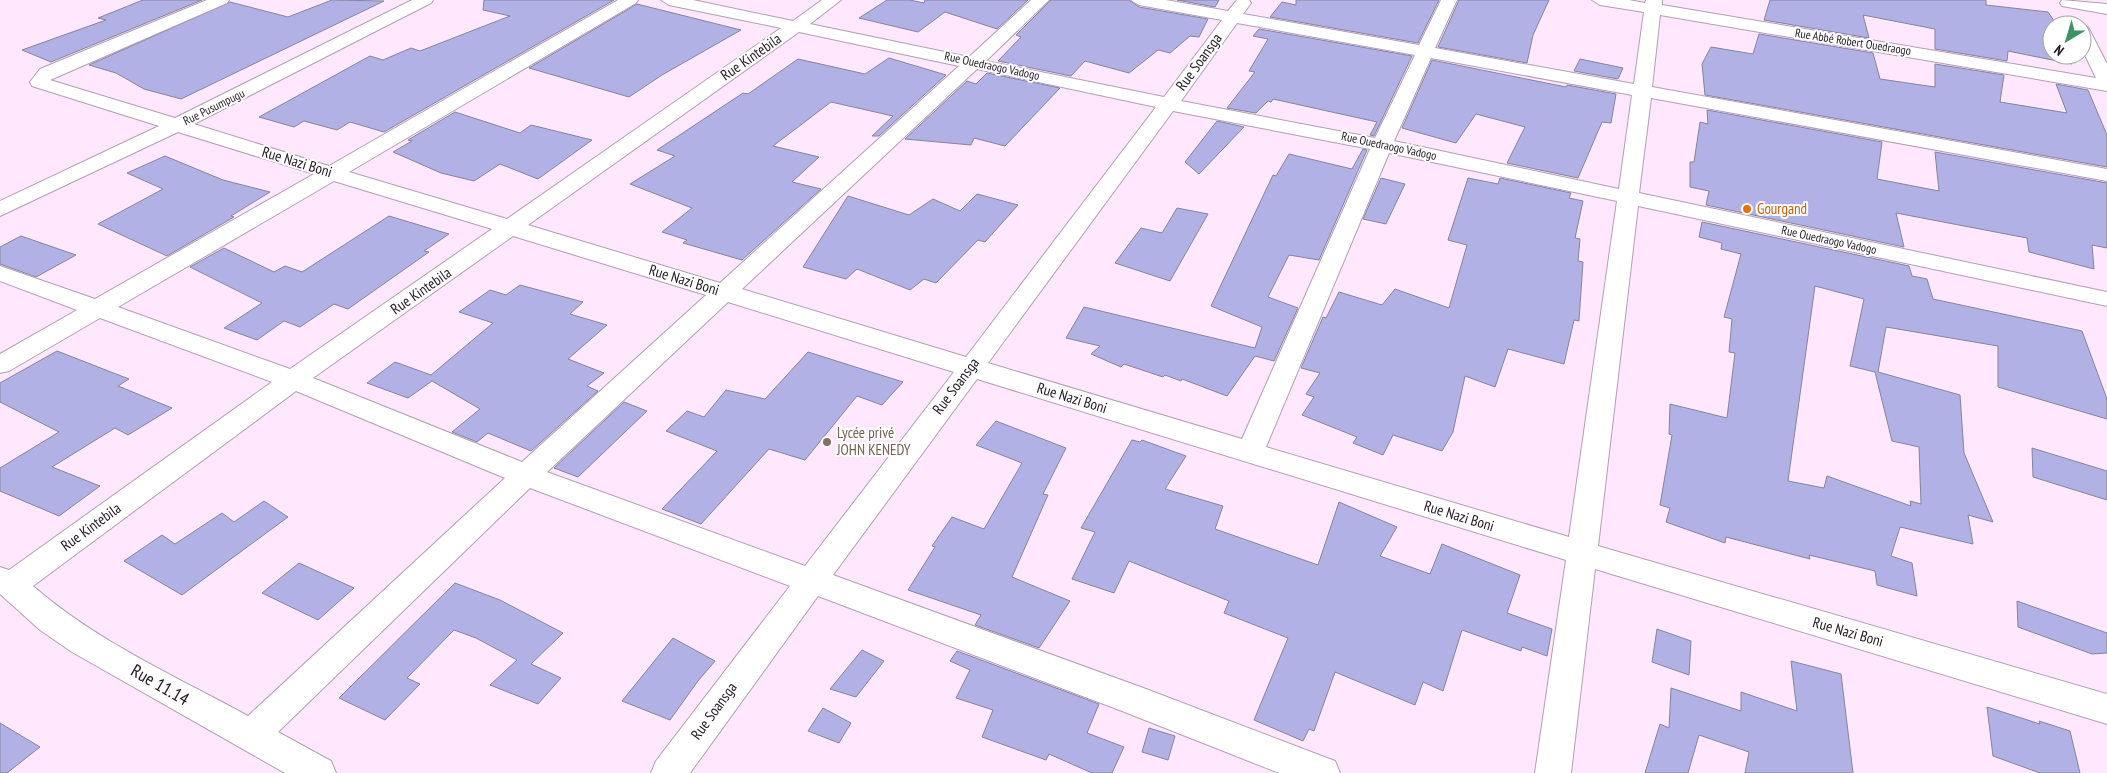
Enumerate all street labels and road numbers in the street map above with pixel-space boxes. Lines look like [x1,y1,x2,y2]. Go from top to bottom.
street label: Rue Abbé Robert Ouedraogo [1794,25,1912,58]
street label: Rue Kintebila [717,29,785,84]
street label: Rue Soansga [1171,29,1226,94]
street label: Rue Ouedraogo Vadogo [943,48,1041,83]
street label: Rue Pusumpugu [181,85,247,128]
street label: Rue Ouedraogo Vadogo [1340,128,1438,163]
street label: Rue Nazi Boni [260,142,335,181]
street label: Rue Ouedraogo Vadogo [1780,222,1878,257]
street label: Rue Nazi Boni [647,260,722,299]
street label: Rue Kintebila [387,263,455,318]
street label: Rue Soansga [928,354,983,418]
street label: Rue Nazi Boni [1035,378,1110,417]
street label: Rue Nazi Boni [1422,496,1497,535]
street label: Rue Kintebila [57,498,125,555]
street label: Rue Nazi Boni [1811,612,1886,651]
street label: Rue 11.14 [127,659,193,710]
street label: Rue Soansga [686,678,741,743]

